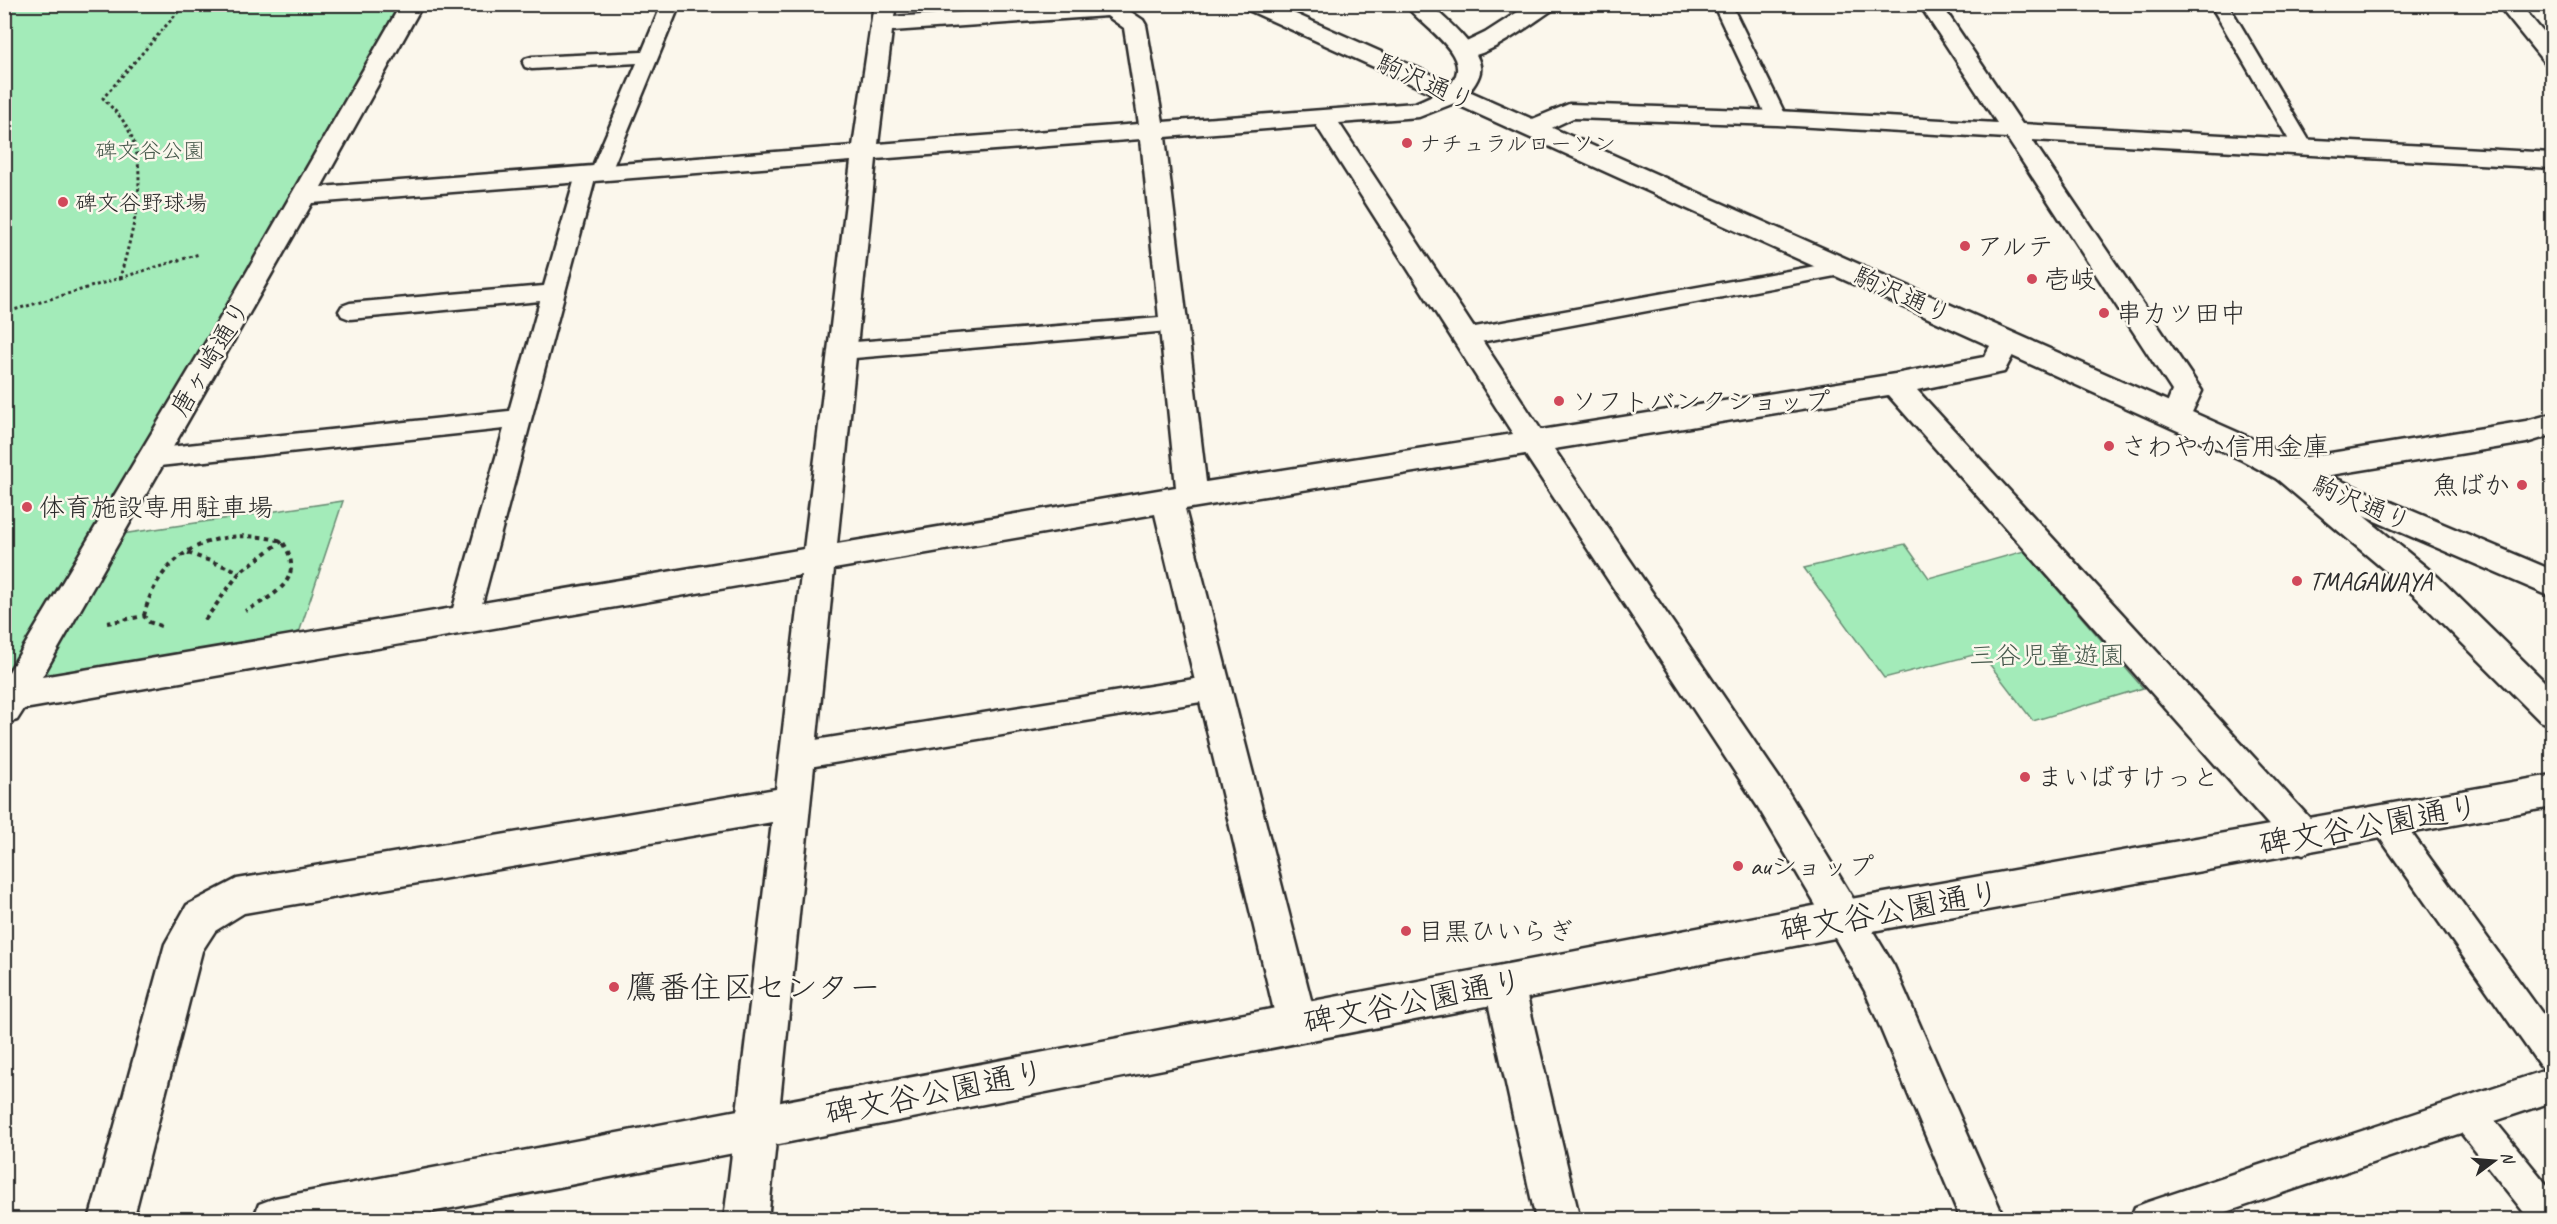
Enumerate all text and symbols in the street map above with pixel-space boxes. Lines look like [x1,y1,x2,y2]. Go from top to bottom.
street label: 駒沢通り [1372,46,1480,119]
place label: ナチュラルローソン [1419,130,1616,158]
marker: ナチュラルローソン [1400,136,1414,150]
park label: 碑文谷公園 [95,137,205,165]
place label: 碑文谷野球場 [75,189,207,217]
marker: 碑文谷野球場 [56,195,70,209]
place label: アルテ [1977,230,2053,263]
marker: アルテ [1958,239,1972,253]
street label: 駒沢通り [1849,259,1957,332]
place label: 壱岐 [2044,263,2096,296]
marker: 壱岐 [2025,272,2039,286]
street label: 唐ヶ崎通り [163,294,258,422]
place label: 串カツ田中 [2116,297,2246,330]
marker: 串カツ田中 [2097,306,2111,320]
place label: ソフトバンクショップ [1571,385,1830,418]
marker: ソフトバンクショップ [1552,394,1566,408]
place label: さわやか信用金庫 [2121,430,2329,463]
marker: さわやか信用金庫 [2102,439,2116,453]
street label: 駒沢通り [2307,468,2416,539]
place label: 魚ばか [2433,469,2510,502]
marker: 魚ばか [2515,478,2529,492]
place label: 体育施設専用駐車場 [39,491,273,524]
marker: 体育施設専用駐車場 [20,500,34,514]
place label: TMAGAWAYA [2309,565,2434,598]
marker: TMAGAWAYA [2290,574,2304,588]
park label: 三谷児童遊園 [1969,639,2125,672]
place label: まいばすけっと [2037,761,2218,794]
marker: まいばすけっと [2018,770,2032,784]
street label: 碑文谷公園通り [2255,786,2483,865]
place label: auショップ [1750,850,1874,883]
marker: auショップ [1731,859,1745,873]
street label: 碑文谷公園通り [1776,872,2004,951]
place label: 目黒ひいらぎ [1418,915,1574,948]
marker: 目黒ひいらぎ [1399,924,1413,938]
street label: 碑文谷公園通り [1299,960,1527,1043]
place label: 鷹番住区センター [626,967,881,1008]
marker: 鷹番住区センター [607,980,621,994]
street label: 碑文谷公園通り [821,1051,1049,1134]
north arrow [2464,1131,2524,1191]
text: N [2496,1150,2519,1168]

